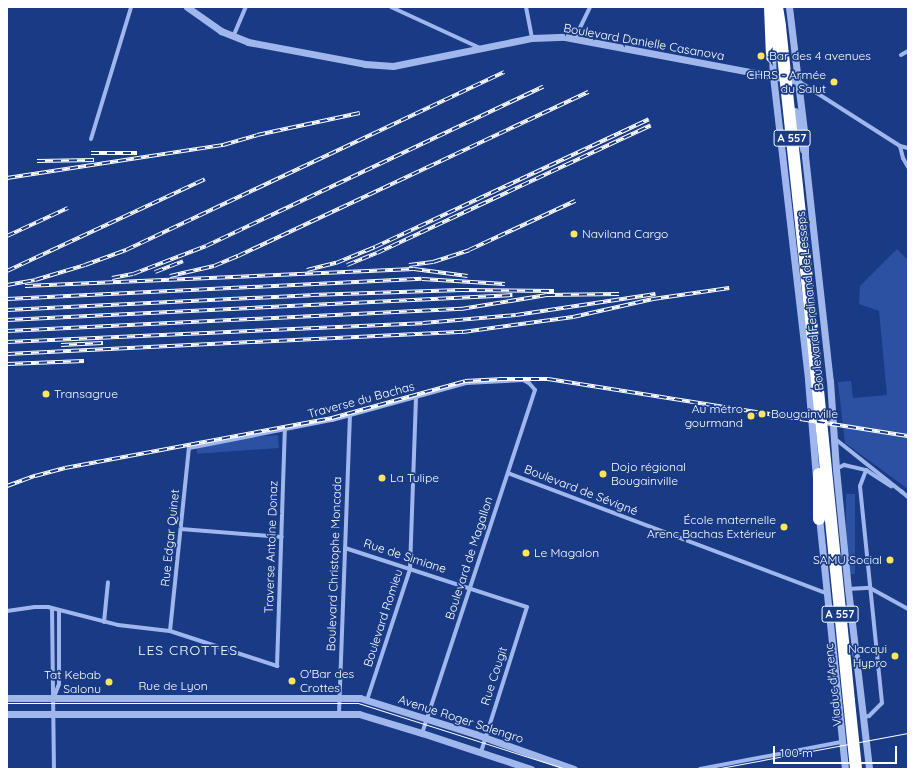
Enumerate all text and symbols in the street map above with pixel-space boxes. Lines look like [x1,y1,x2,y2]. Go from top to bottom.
street label: Boulevard Danielle Casanova [562,21,726,63]
place label: Bar des 4 avenues [769,49,871,63]
marker: Bar des 4 avenues [756,51,766,61]
place label: CHRS - Armée du Salut [747,68,826,96]
marker: CHRS - Armée du Salut [829,77,839,87]
road number: A 557 [773,129,811,147]
street label: Boulevard Ferdinand de Lesseps [793,211,827,391]
place label: Naviland Cargo [582,227,668,241]
marker: Naviland Cargo [569,229,579,239]
street label: Traverse du Bachas [306,379,416,421]
place label: Transagrue [54,387,118,401]
marker: Transagrue [41,389,51,399]
place label: Au métro gourmand [685,402,743,430]
place label: Bougainville [771,407,838,421]
marker: Bougainville [756,408,768,420]
marker: Au métro gourmand [746,411,756,421]
place label: Dojo régional Bougainville [611,460,686,488]
street label: Boulevard de Sévigné [522,462,640,518]
marker: Dojo régional Bougainville [598,469,608,479]
place label: La Tulipe [390,471,439,485]
marker: La Tulipe [377,473,387,483]
street label: Boulevard Christophe Moncada [324,476,344,652]
street label: Traverse Antoine Donaz [261,480,281,614]
street label: Rue Edgar Quinet [158,489,182,587]
street label: Boulevard de Magallon [442,495,496,621]
place label: École maternelle Arenc Bachas Extérieur [647,513,776,541]
marker: École maternelle Arenc Bachas Extérieur [779,522,789,532]
street label: Rue de Simiane [362,536,448,576]
place label: Le Magalon [534,546,599,560]
marker: Le Magalon [521,548,531,558]
place label: SAMU Social [813,553,882,567]
marker: SAMU Social [885,555,895,565]
street label: Boulevard Romieu [360,567,406,669]
road number: A 557 [821,605,859,623]
district label: LES CROTTES [138,642,238,658]
place label: Nacqui Hypro [848,642,887,670]
street label: Viaduc d'Arenc [821,643,845,727]
street label: Rue Cougit [478,645,510,707]
marker: Nacqui Hypro [890,651,900,661]
place label: O'Bar des Crottes [300,667,354,695]
place label: Tat Kebab Salonu [44,668,101,696]
marker: O'Bar des Crottes [287,676,297,686]
marker: Tat Kebab Salonu [104,677,114,687]
street label: Rue de Lyon [138,679,208,693]
street label: Avenue Roger Salengro [397,692,525,746]
scale bar [775,738,899,764]
text: 100 m [780,745,813,760]

